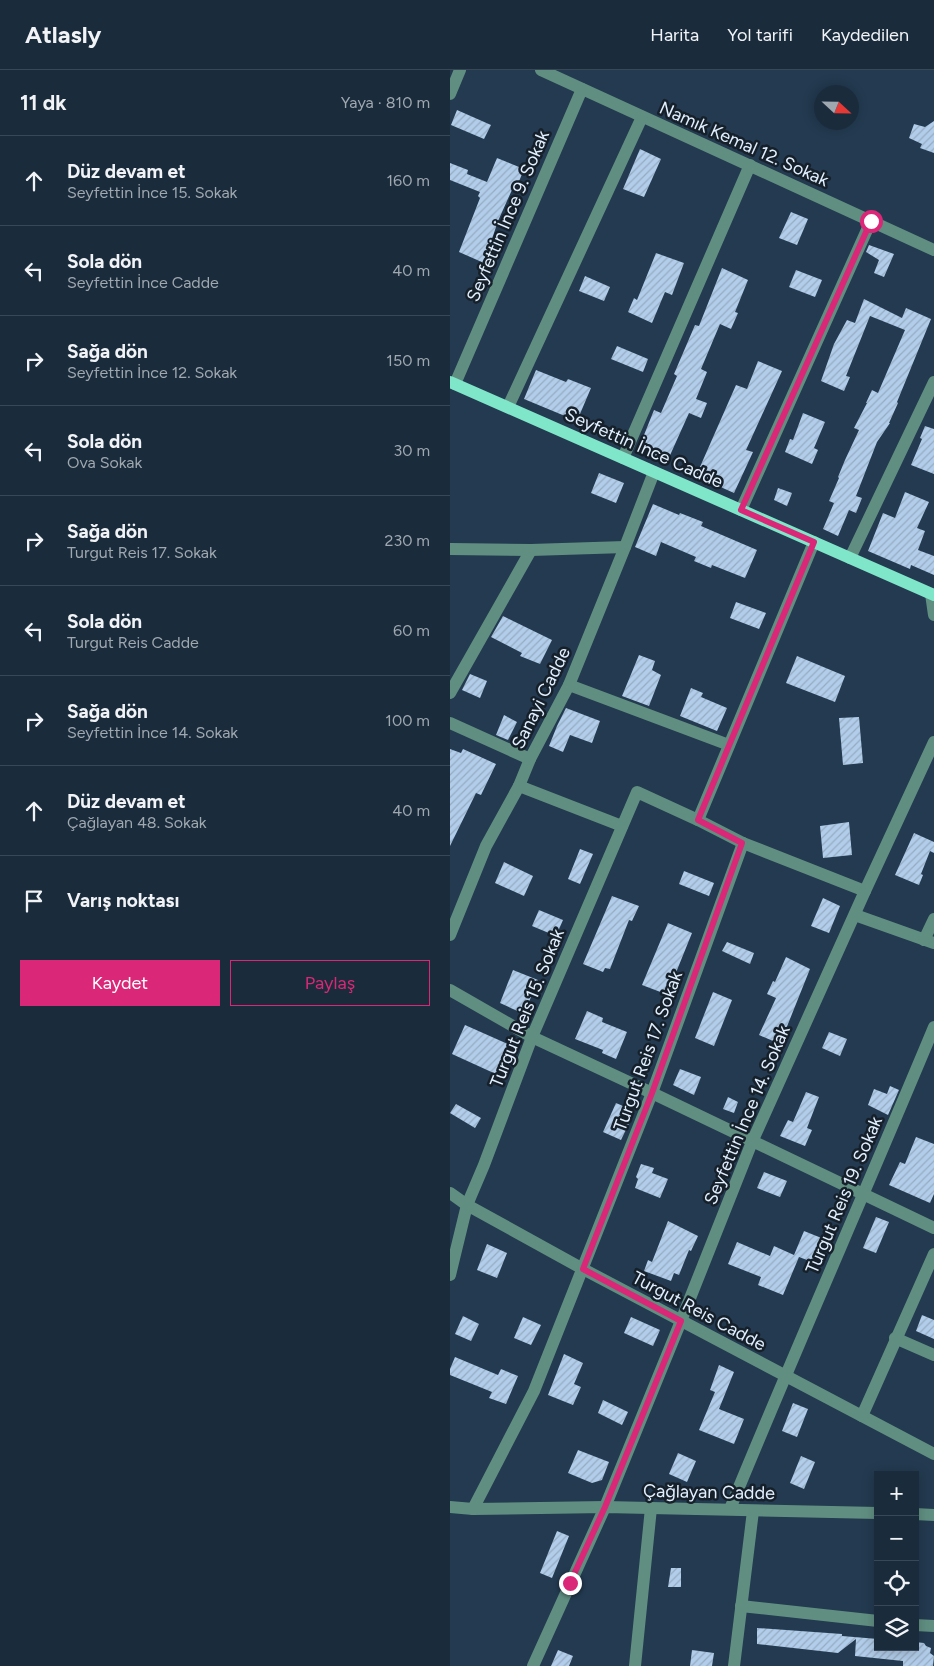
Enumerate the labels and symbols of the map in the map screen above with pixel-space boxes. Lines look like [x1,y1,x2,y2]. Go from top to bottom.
north arrow [814,85,859,130]
street label: Namık Kemal 12. Sokak [656,97,832,191]
street label: Seyfettin İnce 9. Sokak [462,127,554,305]
route start [860,210,883,233]
street label: Seyfettin İnce Cadde [562,403,727,493]
street label: Sanayi Cadde [507,643,575,752]
street label: Turgut Reis 15. Sokak [485,925,569,1091]
street label: Turgut Reis 17. Sokak [609,968,687,1134]
street label: Seyfettin İnce 14. Sokak [699,1022,795,1208]
street label: Turgut Reis 19. Sokak [801,1113,887,1277]
street label: Turgut Reis Cadde [628,1266,770,1356]
street label: Çağlayan Cadde [643,1480,775,1504]
route end [559,1572,582,1595]

